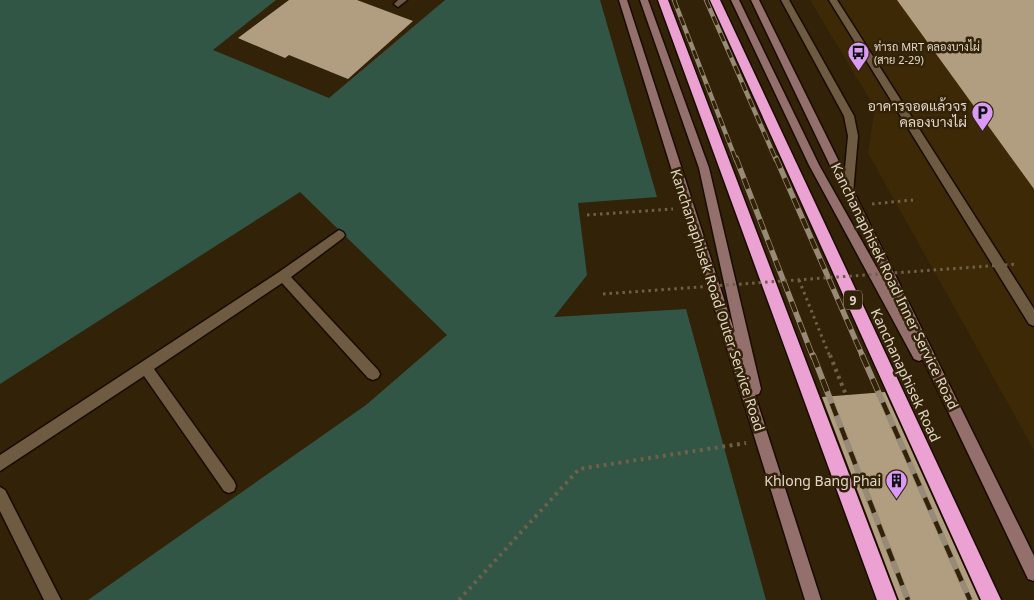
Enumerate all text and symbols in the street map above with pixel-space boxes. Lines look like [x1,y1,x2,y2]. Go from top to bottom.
place label: ท่ารถ MRT คลองบางไผ่ (สาย 2-29) [874,39,980,67]
bus stop icon: ท่ารถ MRT คลองบางไผ่ (สาย 2-29) [846,40,870,71]
place label: อาคารจอดแล้วจร คลองบางไผ่ [868,96,967,131]
parking icon: อาคารจอดแล้วจร คลองบางไผ่ [971,101,995,132]
street label: Kanchanaphisek Road Inner Service Road [828,160,962,412]
street label: Kanchanaphisek Road Outer Service Road [667,166,769,434]
road number: 9 [844,290,862,310]
street label: Kanchanaphisek Road [868,306,944,444]
building icon: Khlong Bang Phai [885,468,909,499]
place label: Khlong Bang Phai [764,471,881,490]

